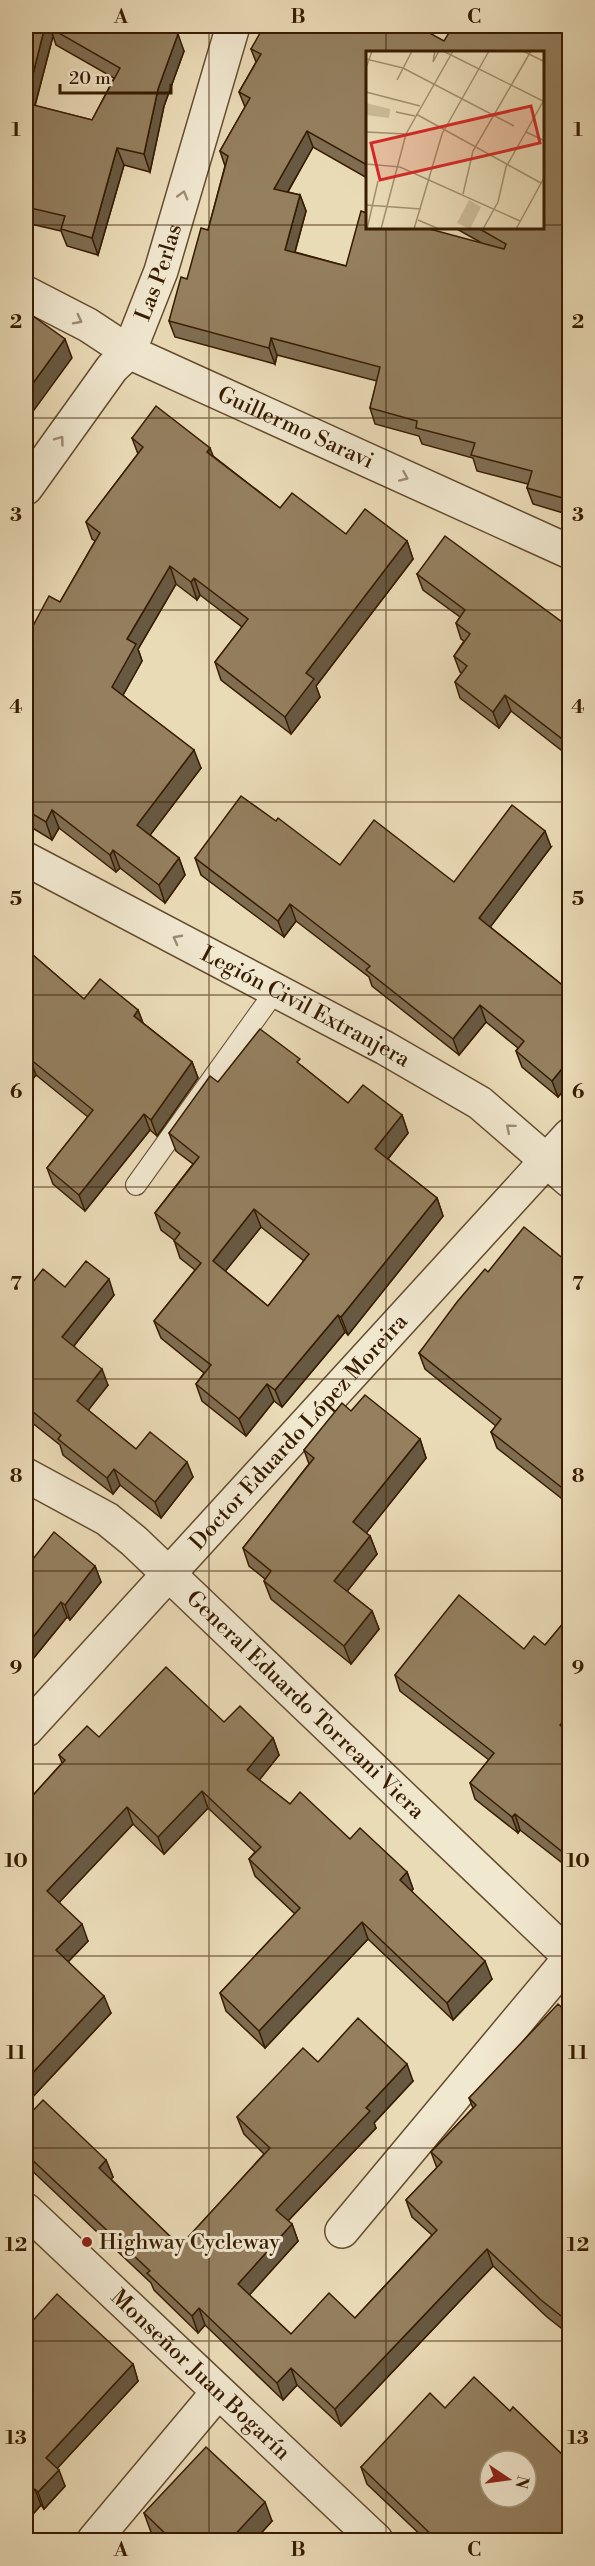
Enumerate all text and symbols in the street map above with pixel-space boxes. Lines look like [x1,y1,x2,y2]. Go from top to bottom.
text: A [113,5,129,30]
text: B [290,5,306,30]
text: C [467,5,481,30]
inset map [366,51,544,230]
scale bar [60,57,171,95]
text: 20 m [69,67,111,90]
text: 1 [11,118,21,143]
text: 1 [573,118,583,143]
one-way arrow [176,190,188,201]
street label: Las Perlas [129,221,188,325]
text: 2 [10,310,22,335]
text: 2 [572,310,584,335]
one-way arrow [71,312,82,324]
street label: Guillermo Saravi [213,380,378,475]
one-way arrow [53,436,64,447]
one-way arrow [398,470,409,482]
text: 3 [10,503,22,528]
text: 3 [572,503,584,528]
text: 4 [9,695,23,720]
text: 4 [571,695,585,720]
text: 5 [10,887,22,912]
text: 5 [572,887,584,912]
one-way arrow [172,934,183,946]
street label: Legión Civil Extranjera [196,940,416,1074]
text: 6 [10,1080,23,1105]
text: 6 [572,1080,585,1105]
one-way arrow [506,1125,517,1136]
text: 7 [10,1272,22,1297]
text: 7 [572,1272,584,1297]
street label: Doctor Eduardo López Moreira [184,1307,414,1556]
text: 8 [10,1464,23,1489]
text: 8 [572,1464,585,1489]
street label: General Eduardo Torreani Viera [181,1585,431,1825]
text: 9 [10,1656,22,1681]
text: 9 [572,1656,584,1681]
text: 10 [4,1849,28,1874]
text: 10 [566,1849,590,1874]
text: 11 [6,2041,26,2066]
text: 11 [568,2041,588,2066]
place label: Highway Cycleway [99,2229,280,2256]
text: 12 [5,2233,27,2258]
text: 12 [567,2233,589,2258]
marker: Highway Cycleway [80,2235,94,2249]
street label: Monseñor Juan Bogarín [105,2284,296,2466]
text: 13 [5,2426,27,2451]
text: 13 [567,2426,589,2451]
north arrow [478,2449,538,2509]
text: N [510,2474,533,2491]
text: A [113,2538,129,2563]
text: B [290,2538,306,2563]
text: C [467,2538,481,2563]

